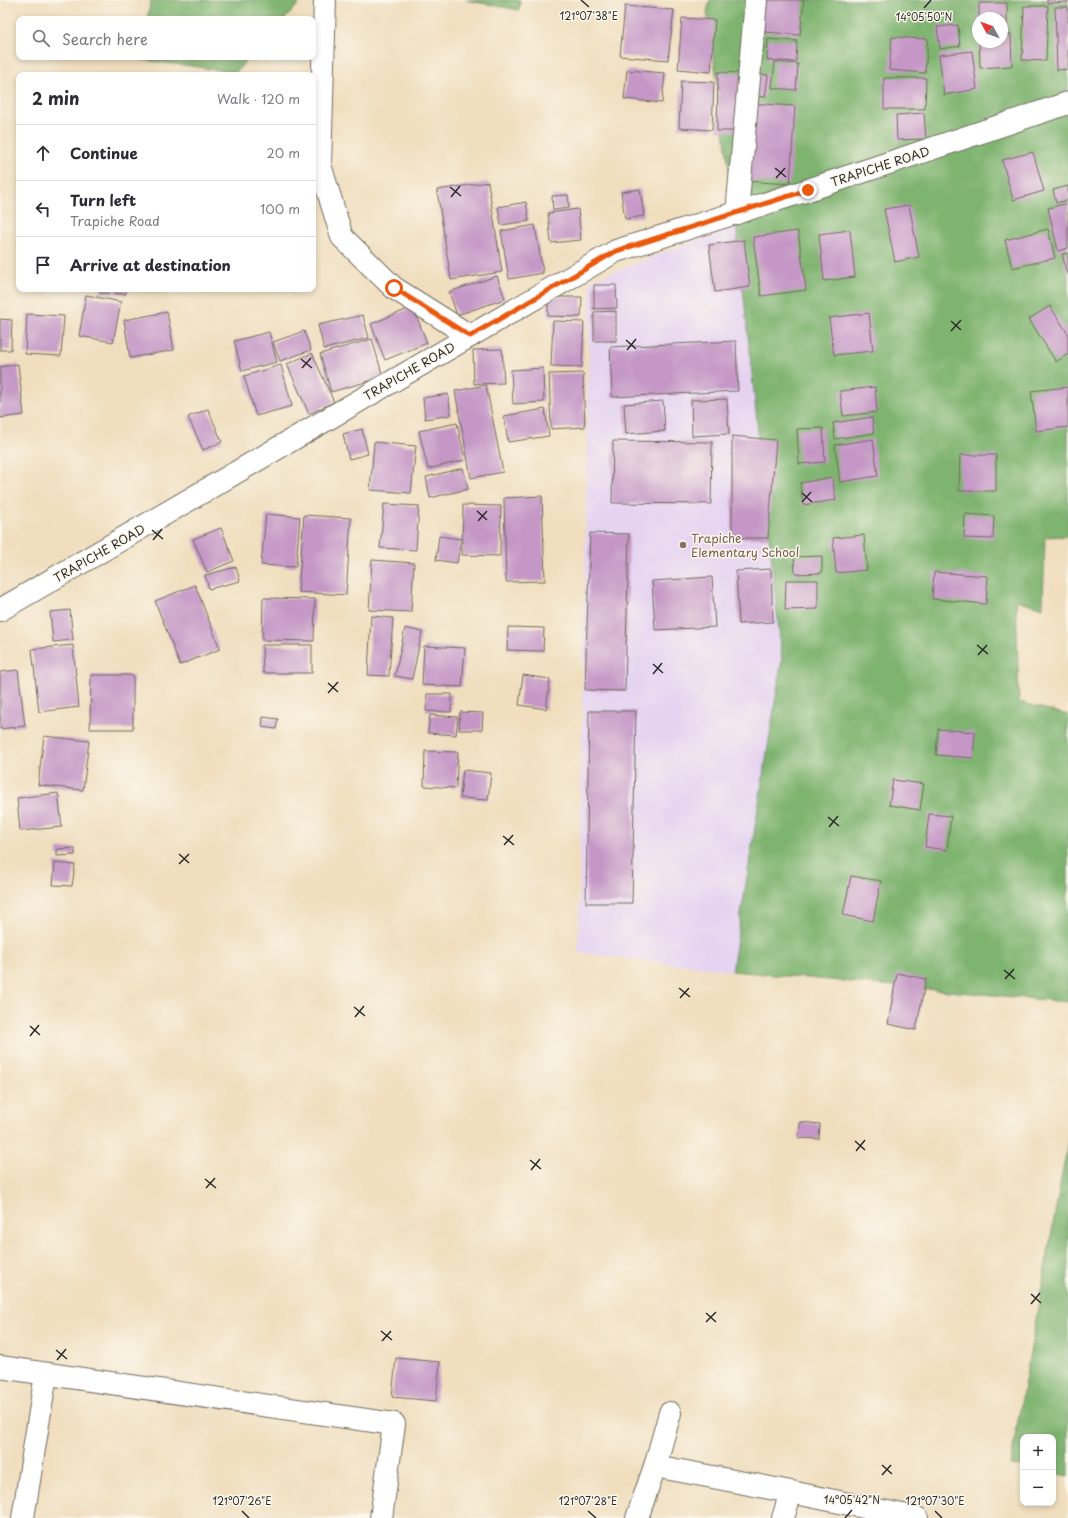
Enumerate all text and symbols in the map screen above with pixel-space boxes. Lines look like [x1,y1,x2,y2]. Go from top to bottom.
text: 121°07'38"E [560,8,618,23]
text: 14°05'50"N [896,9,952,24]
north arrow [972,12,1008,48]
search box [16,16,316,60]
icon: search [30,27,52,49]
text: Search here [62,27,148,50]
text: 2 min [32,85,79,111]
text: Walk · 120 m [217,89,300,108]
text: Continue [70,141,138,164]
icon: ahead [32,142,54,164]
street label: TRAPICHE ROAD [828,142,932,190]
text: 20 m [266,143,300,162]
route end [799,181,817,199]
text: Turn left [70,188,136,211]
icon: left [32,198,54,220]
text: 100 m [260,199,300,218]
text: Trapiche Road [70,211,160,230]
text: Arrive at destination [70,253,231,276]
icon: arrive [32,254,54,276]
route start [385,279,403,297]
street label: TRAPICHE ROAD [360,337,458,405]
street label: TRAPICHE ROAD [50,519,148,587]
place label: Trapiche Elementary School [691,529,799,561]
marker: Trapiche Elementary School [678,540,688,550]
map controls [1020,1434,1056,1506]
button: + [1020,1434,1056,1470]
button: − [1020,1470,1056,1506]
text: 14°05'42"N [824,1492,880,1507]
text: 121°07'26"E [213,1493,271,1508]
text: 121°07'28"E [559,1493,617,1508]
text: 121°07'30"E [905,1493,965,1508]

